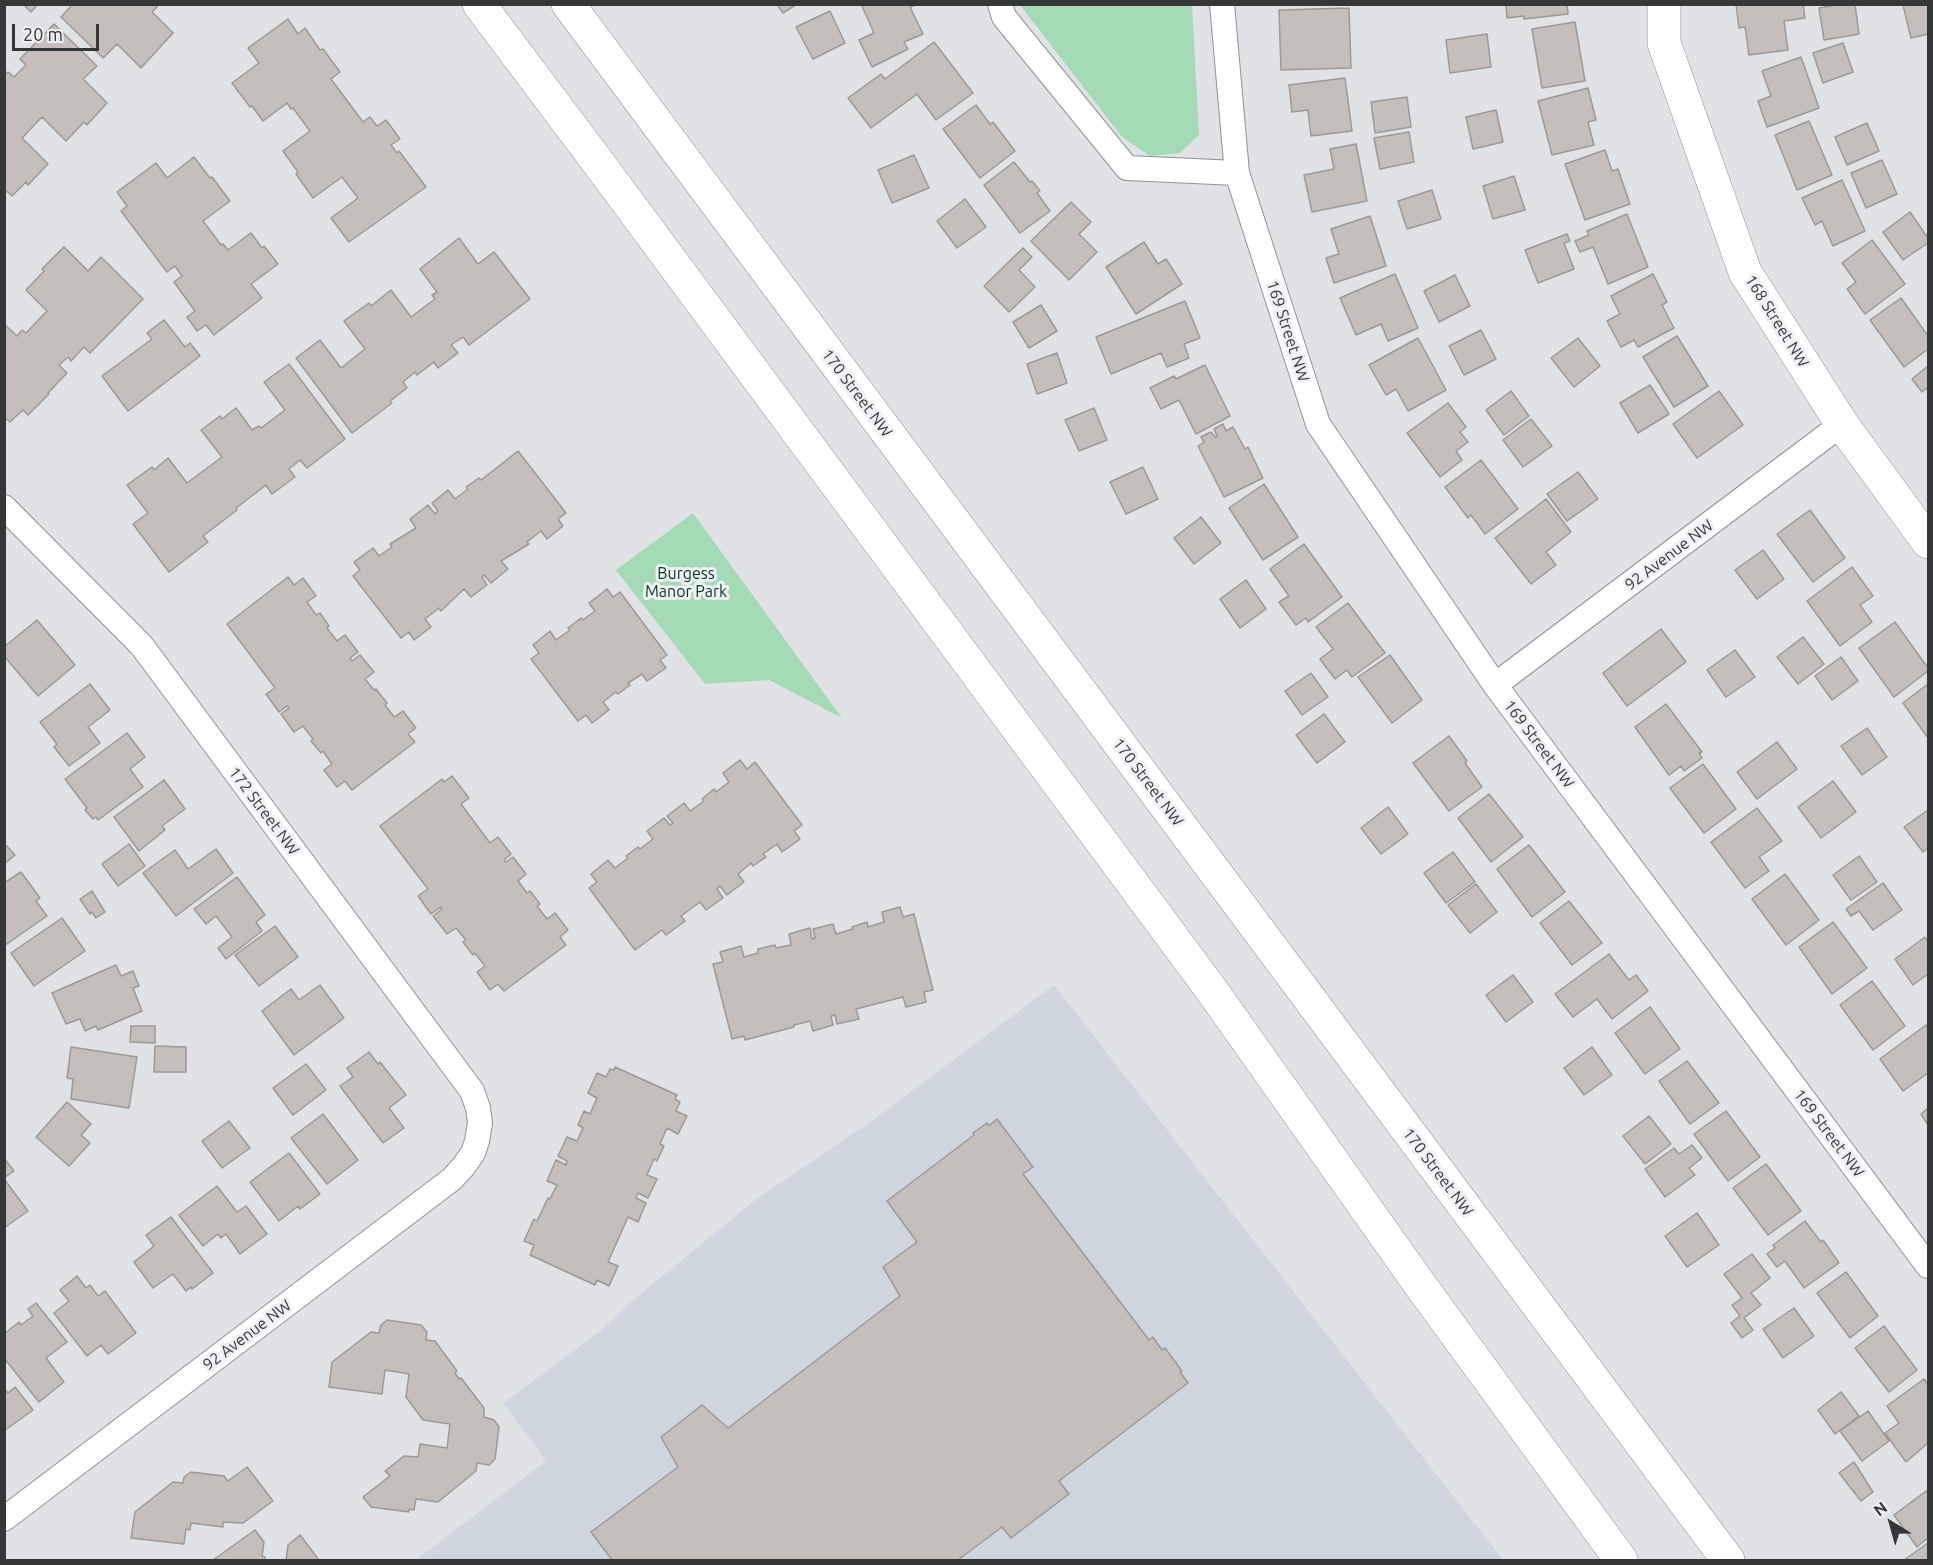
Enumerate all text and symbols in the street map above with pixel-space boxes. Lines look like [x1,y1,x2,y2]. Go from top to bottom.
scale bar [15,12,102,50]
text: 20 m [23,24,63,44]
street label: 168 Street NW [1741,271,1813,371]
street label: 169 Street NW [1263,278,1313,384]
street label: 170 Street NW [818,345,896,441]
street label: 92 Avenue NW [1621,516,1717,594]
park label: Burgess Manor Park [645,564,727,602]
street label: 169 Street NW [1500,696,1578,792]
street label: 170 Street NW [1109,734,1187,830]
street label: 172 Street NW [225,763,303,859]
street label: 169 Street NW [1790,1085,1868,1181]
street label: 170 Street NW [1399,1124,1477,1220]
street label: 92 Avenue NW [199,1296,295,1374]
north arrow [1861,1493,1921,1553]
text: N [1870,1498,1890,1519]

